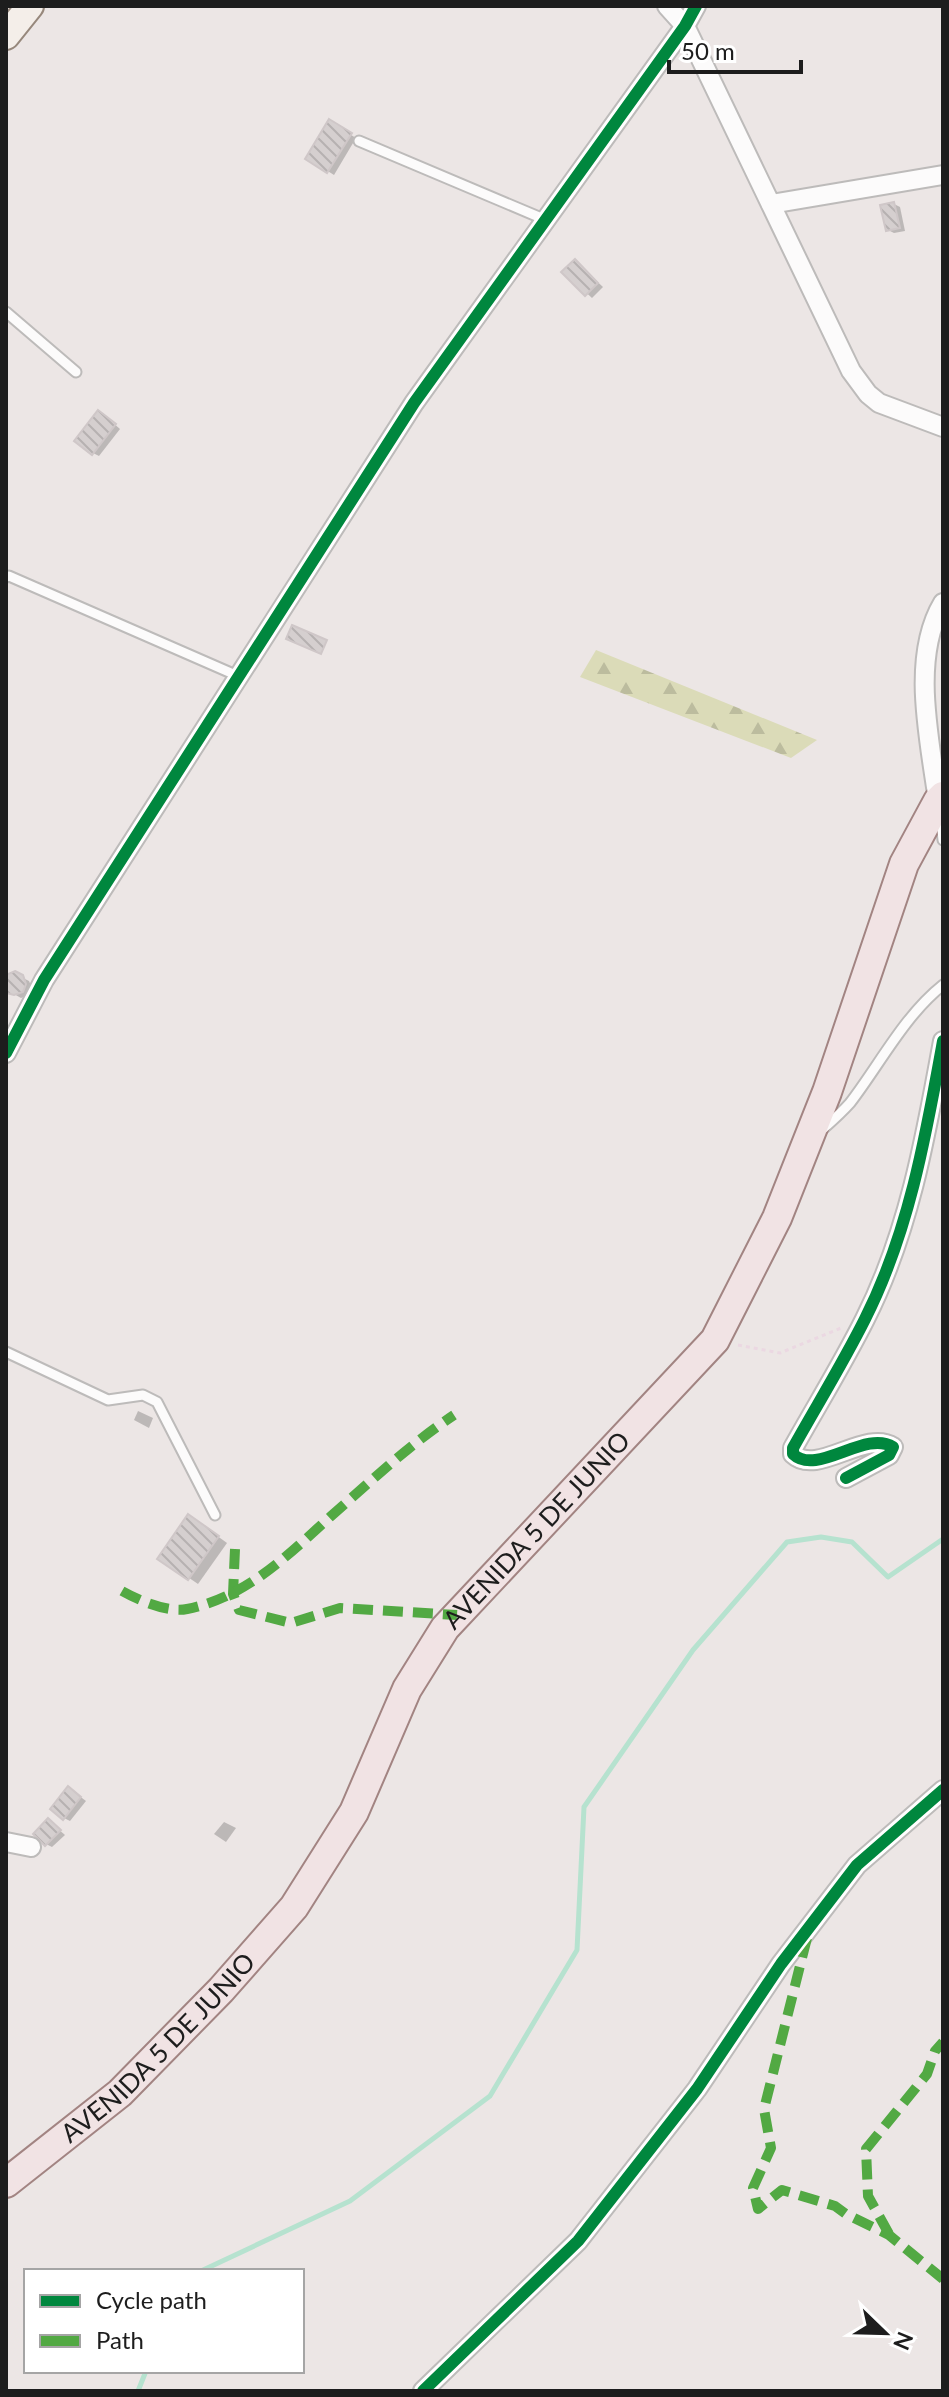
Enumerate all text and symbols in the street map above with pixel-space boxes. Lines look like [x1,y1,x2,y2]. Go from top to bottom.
scale bar [669,24,801,74]
text: 50 m [681,36,735,65]
street label: AVENIDA 5 DE JUNIO [435,1424,636,1635]
street label: AVENIDA 5 DE JUNIO [54,1946,261,2149]
legend [24,2269,304,2373]
text: Cycle path [96,2285,207,2314]
north arrow [845,2293,925,2373]
text: Path [96,2325,144,2354]
text: N [888,2328,920,2354]

